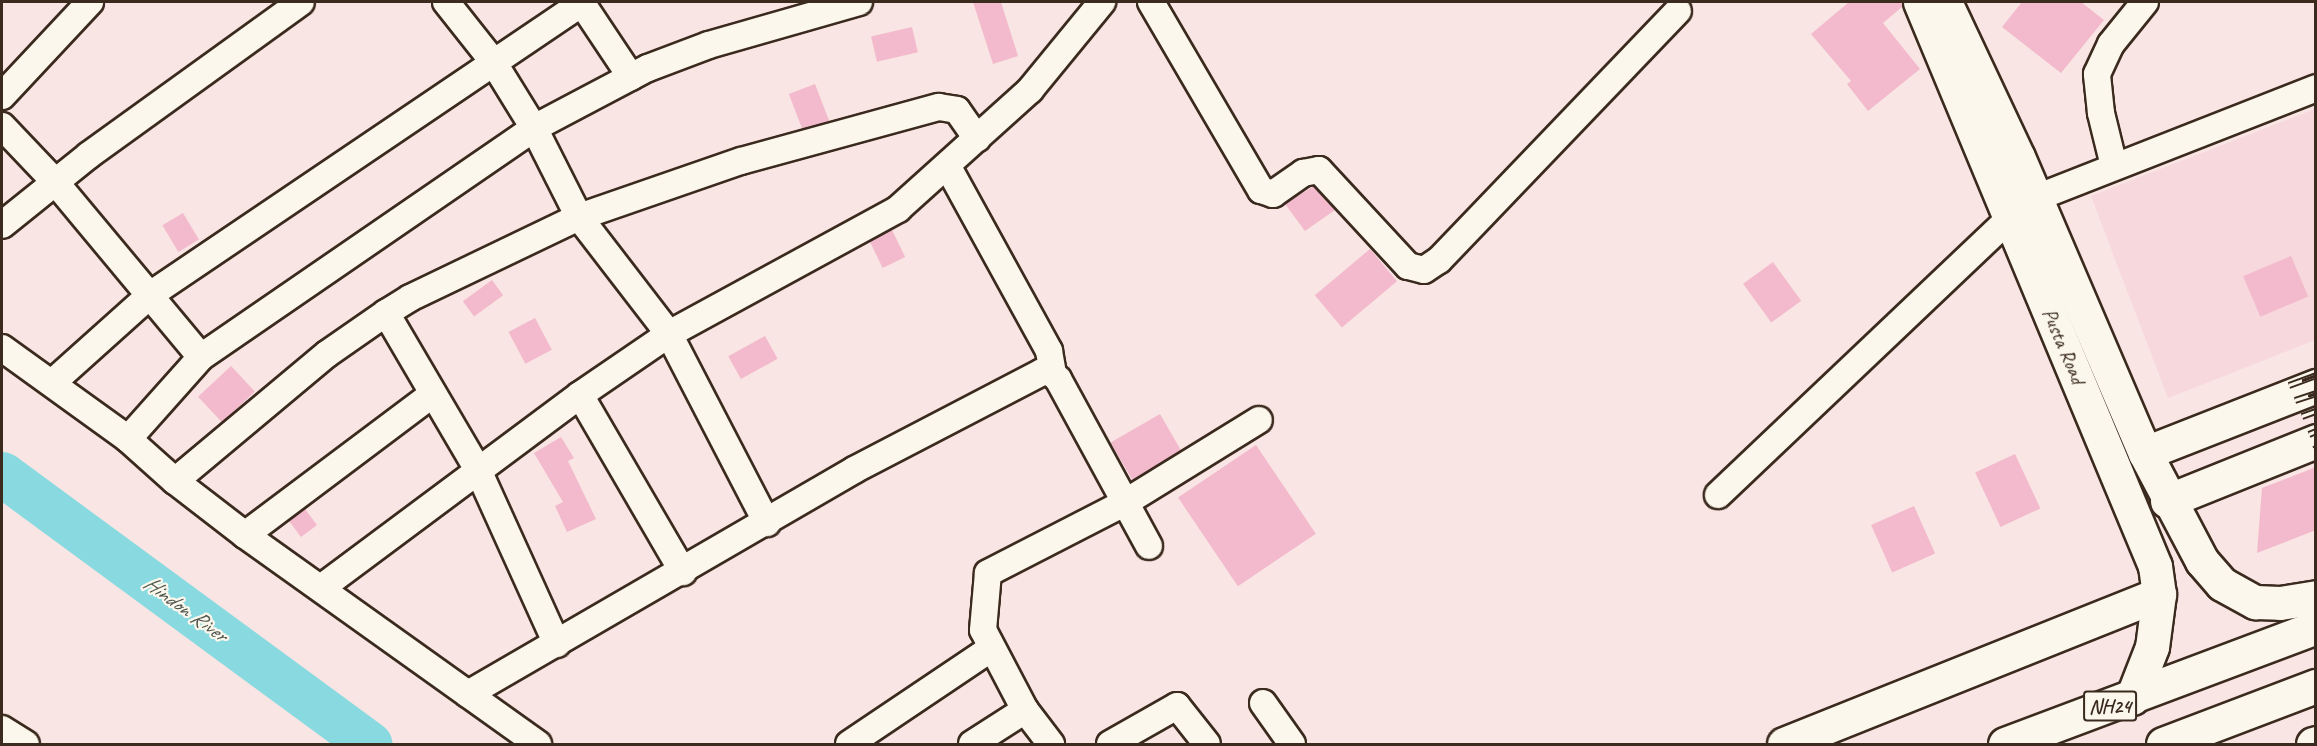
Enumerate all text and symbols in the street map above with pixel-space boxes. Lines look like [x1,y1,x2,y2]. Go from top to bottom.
street label: Pusta Road [2037,304,2091,388]
water label: Hindon River [138,570,232,648]
road number: NH24 [2083,689,2137,723]

